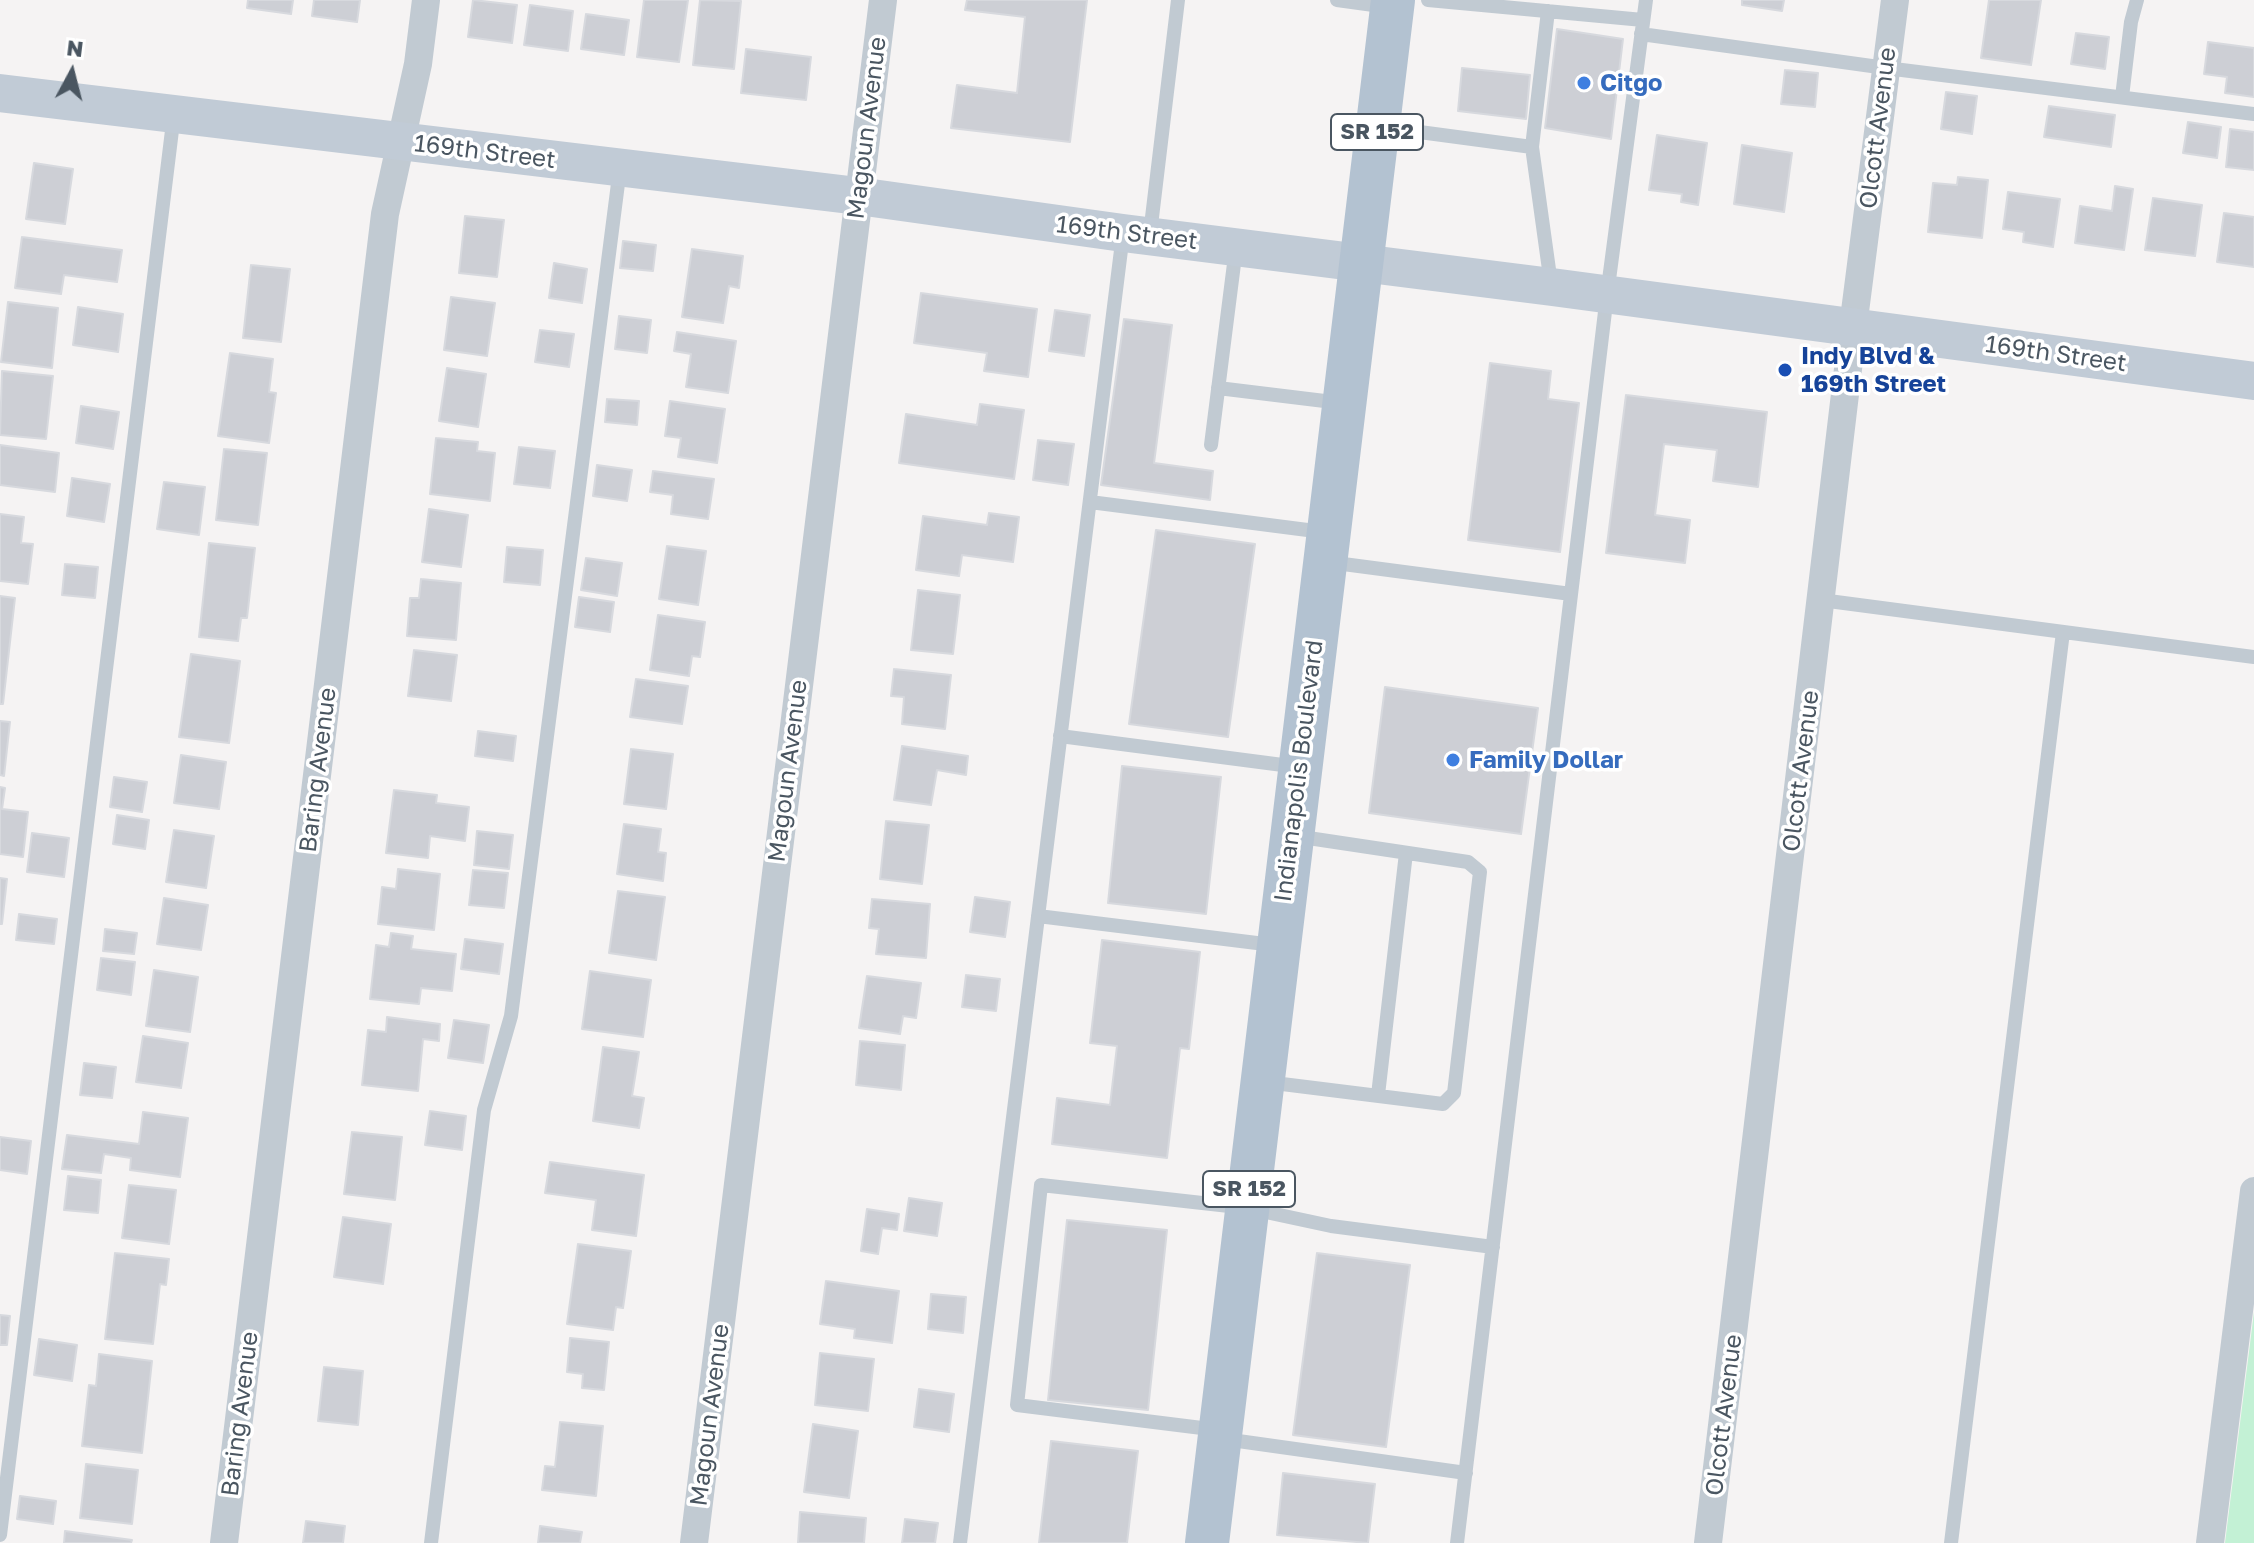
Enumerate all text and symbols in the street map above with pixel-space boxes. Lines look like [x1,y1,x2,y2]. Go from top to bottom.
north arrow [32,32,112,112]
text: N [65,33,85,62]
street label: Magoun Avenue [842,35,892,221]
street label: Olcott Avenue [1854,46,1902,210]
place label: Citgo [1600,69,1662,97]
marker: Citgo [1575,74,1593,92]
road number: SR 152 [1331,114,1423,150]
street label: 169th Street [413,129,557,175]
street label: 169th Street [1055,210,1199,256]
street label: 169th Street [1984,330,2128,378]
place label: Indy Blvd & 169th Street [1801,342,1946,398]
marker: Indy Blvd & 169th Street [1776,361,1794,379]
street label: Indianapolis Boulevard [1269,639,1329,903]
street label: Magoun Avenue [763,678,813,864]
street label: Baring Avenue [294,686,342,854]
street label: Olcott Avenue [1777,689,1825,853]
place label: Family Dollar [1469,746,1623,774]
marker: Family Dollar [1444,751,1462,769]
road number: SR 152 [1203,1171,1295,1207]
street label: Magoun Avenue [685,1322,735,1508]
street label: Baring Avenue [216,1330,264,1498]
street label: Olcott Avenue [1700,1333,1748,1497]

